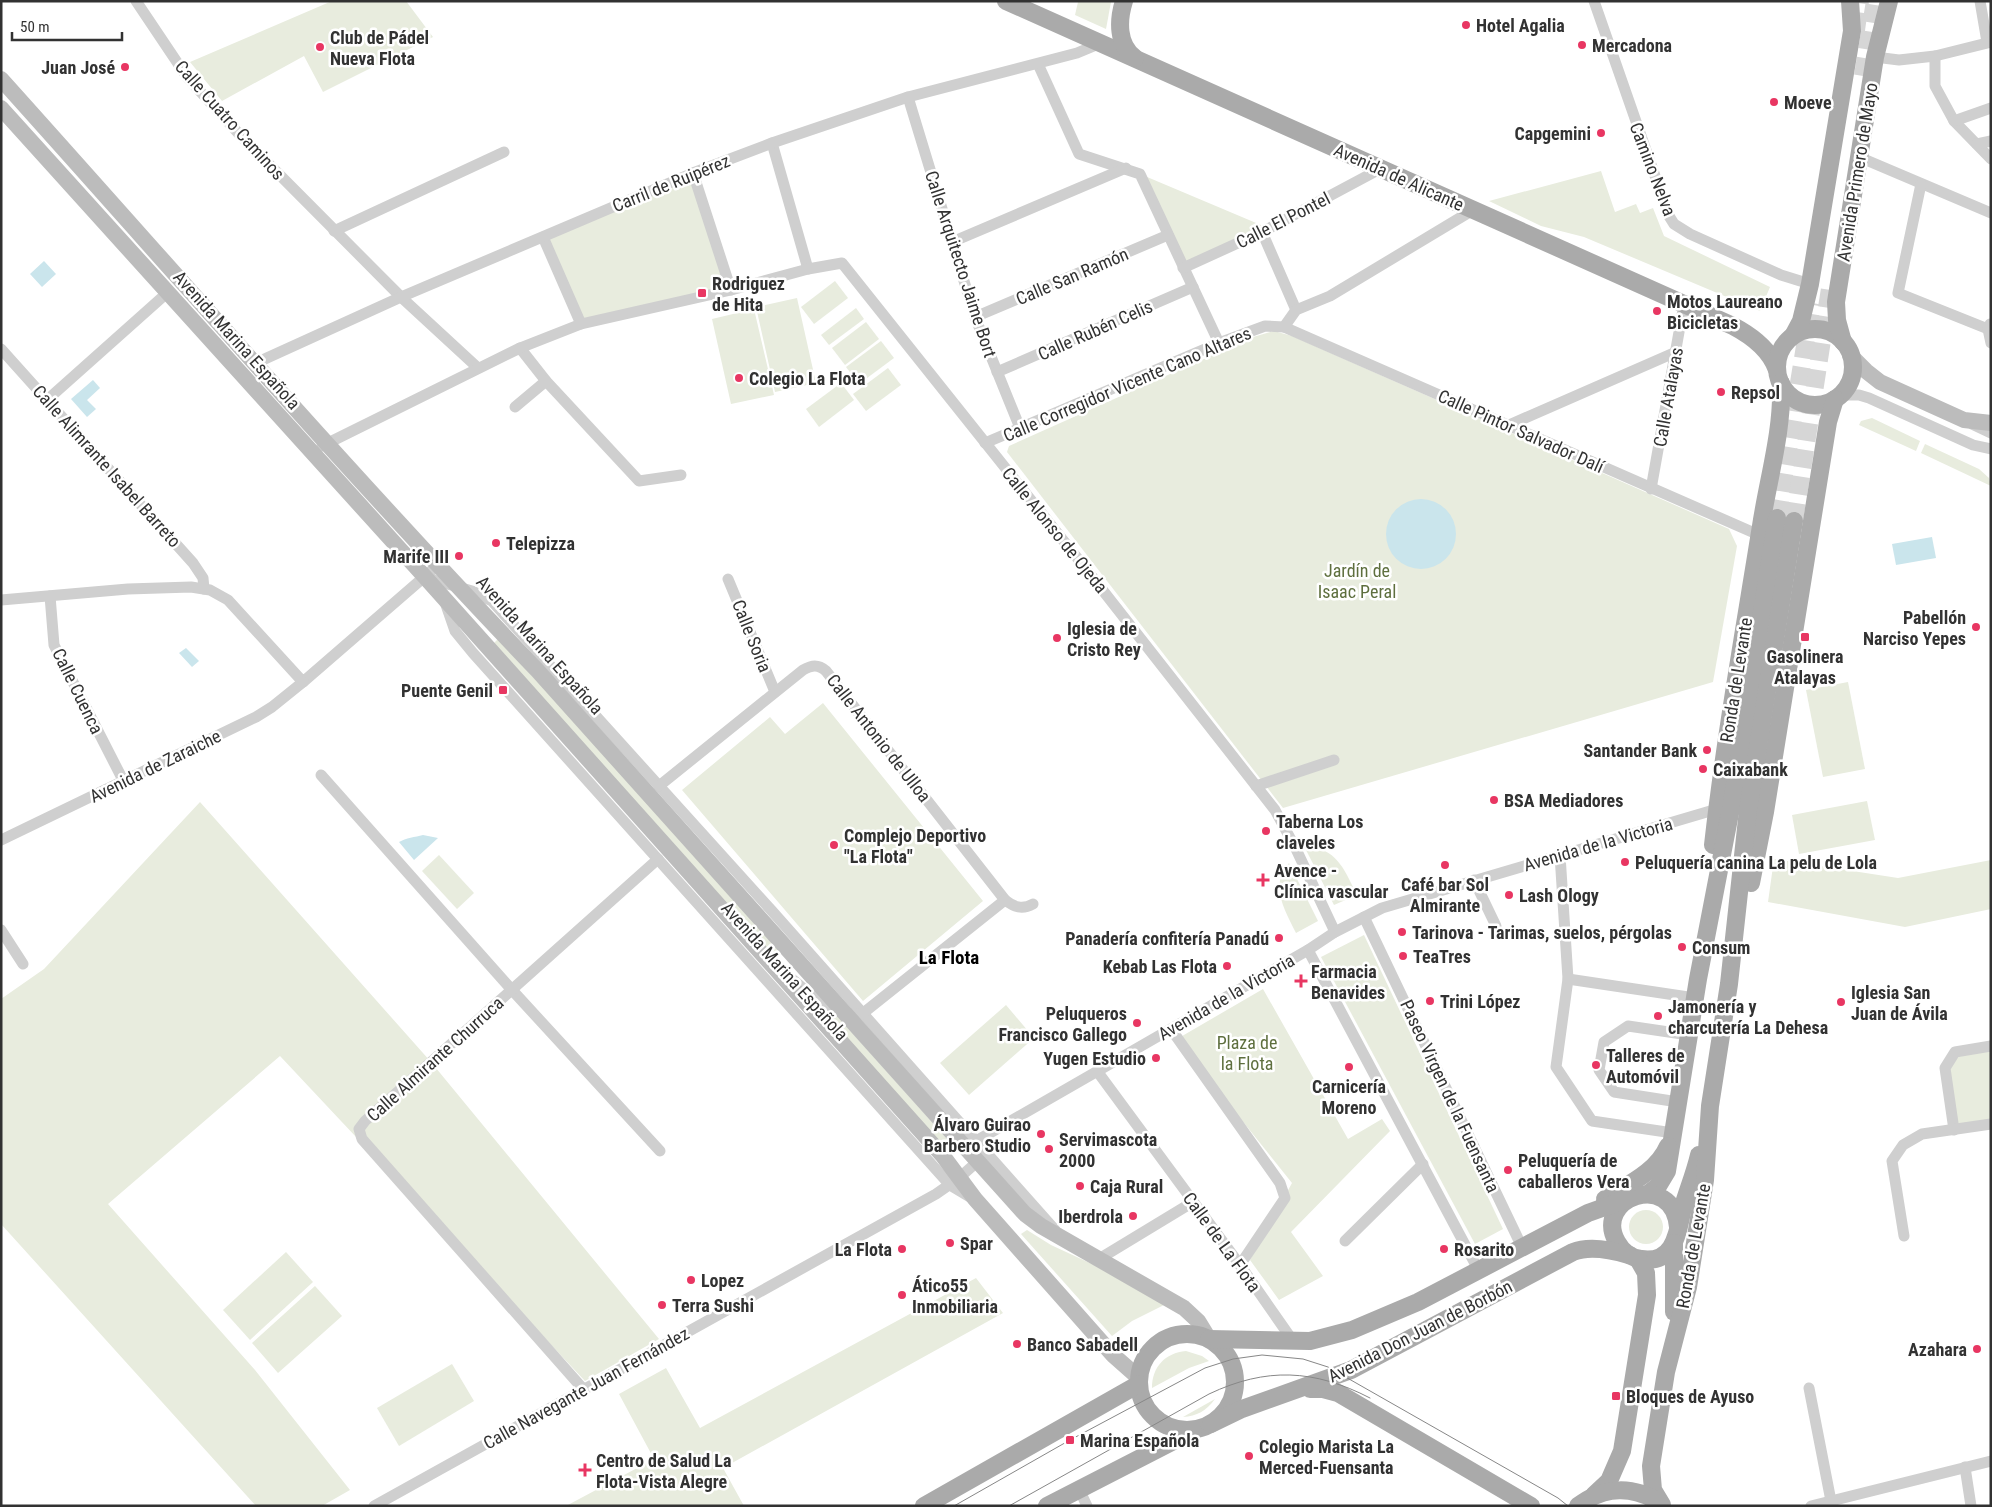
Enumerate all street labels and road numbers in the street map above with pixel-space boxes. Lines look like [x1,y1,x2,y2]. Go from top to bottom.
street label: Calle Cuatro Caminos [171,56,289,184]
street label: Avenida Primero de Mayo [1833,81,1881,263]
street label: Camino Nelva [1626,119,1680,219]
street label: Avenida de Alicante [1331,139,1467,215]
street label: Carril de Ruipérez [609,150,733,216]
street label: Calle Arquitecto Jaime Bort [921,168,1001,360]
street label: Calle El Pontel [1233,187,1333,253]
street label: Calle San Ramón [1013,243,1131,309]
street label: Avenida Marina Española [169,266,305,414]
street label: Calle Rubén Celis [1034,295,1156,365]
street label: Calle Corregidor Vicente Cano Altares [1000,322,1254,446]
street label: Calle Atalayas [1649,346,1687,448]
street label: Calle Alimrante Isabel Barreto [29,381,185,551]
street label: Calle Pintor Salvador Dalí [1435,385,1608,477]
street label: Calle Alonso de Ojeda [998,463,1112,597]
street label: Avenida Marina Española [472,571,608,719]
street label: Calle Soria [728,597,776,675]
street label: Ronda de Levante [1716,616,1756,744]
street label: Calle Cuenca [48,645,108,737]
street label: Calle Antonio de Ulloa [823,670,935,806]
street label: Avenida de Zaraiche [86,725,224,807]
street label: Avenida de la Victoria [1521,813,1675,875]
street label: Avenida Marina Española [717,897,853,1045]
street label: Avenida de la Victoria [1154,949,1298,1045]
street label: Calle Almirante Churruca [362,992,508,1126]
street label: Paseo Virgen de la Fuensanta [1396,996,1504,1196]
street label: Ronda de Levante [1672,1182,1714,1310]
street label: Calle de La Flota [1179,1188,1265,1296]
street label: Avenida Don Juan de Borbón [1324,1275,1516,1387]
street label: Calle Navegante Juan Fernández [479,1323,693,1453]

